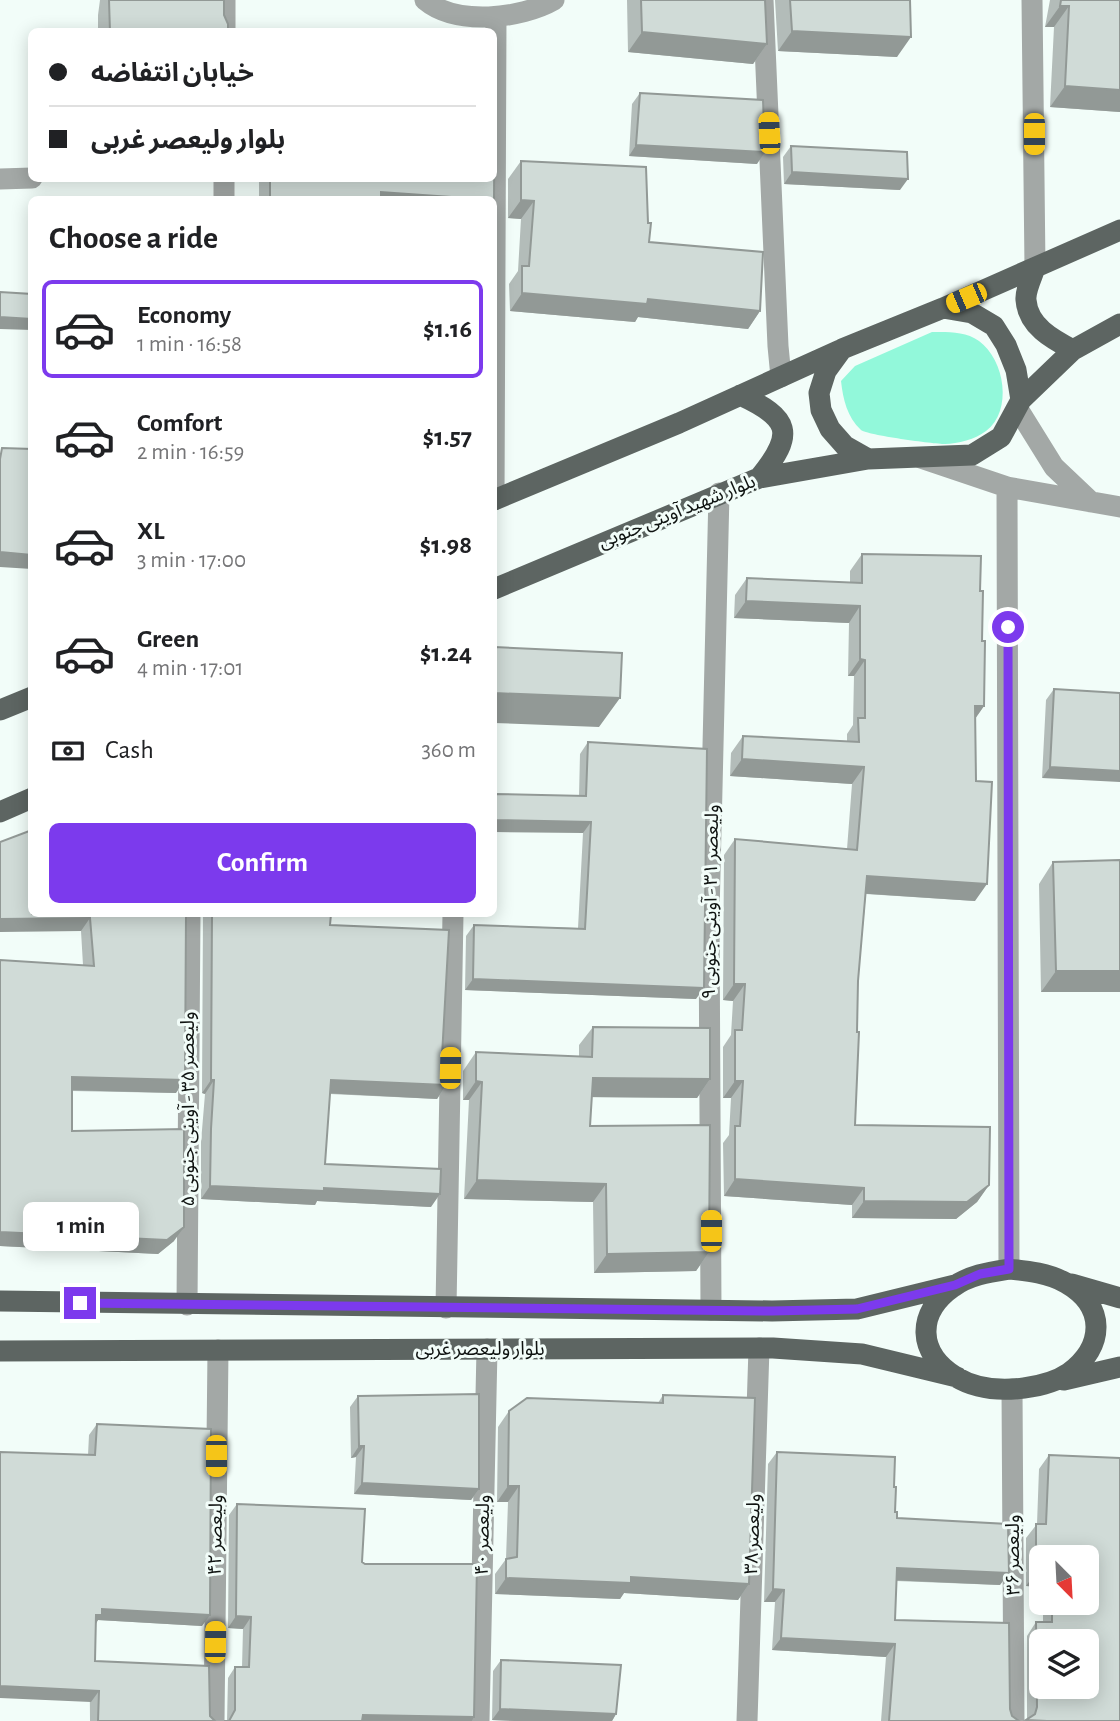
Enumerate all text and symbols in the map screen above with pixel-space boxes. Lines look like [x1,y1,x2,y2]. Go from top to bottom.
text: خیابان انتفاضه [91,60,254,86]
car [758,111,781,155]
car [1024,113,1045,155]
text: بلوار ولیعصر غربی [91,127,285,153]
text: Choose a ride [49,222,218,254]
car [943,280,990,316]
icon: car [53,298,116,361]
text: Economy [137,302,231,328]
text: $1.16 [423,316,472,342]
text: 1 min · 16:58 [137,333,242,356]
icon: car [53,406,116,469]
text: Comfort [137,410,222,436]
text: $1.57 [423,424,472,450]
text: 2 min · 16:59 [137,441,244,464]
street label: بلوار شهید آوینی جنوبی [595,471,759,553]
icon: car [53,514,116,577]
text: XL [137,518,164,544]
text: $1.98 [420,532,472,558]
text: 3 min · 17:00 [137,549,246,572]
route start [992,611,1024,643]
icon: car [53,622,116,685]
text: Green [137,626,199,652]
text: $1.24 [420,640,472,666]
text: 4 min · 17:01 [137,657,243,680]
icon: cash [49,732,87,770]
text: Cash [105,737,154,763]
text: 360 m [421,739,476,762]
street label: ولیعصر ۳۱ - آوینی جنوبی ۹ [698,804,723,1000]
button: Confirm [49,823,476,903]
street label: ولیعصر ۳۵ - آوینی جنوبی ۵ [177,1011,199,1207]
car [440,1047,461,1089]
callout: 1 min [22,1202,138,1250]
car [701,1210,722,1252]
text: 1 min [57,1215,105,1238]
route end [64,1287,96,1319]
street label: بلوار ولیعصر غربی [415,1340,545,1360]
car [206,1435,227,1477]
street label: ولیعصر ۳۸ [742,1493,765,1575]
street label: ولیعصر ۴۲ [206,1494,227,1576]
street label: ولیعصر ۴۰ [473,1494,494,1576]
street label: ولیعصر ۳۶ [1004,1515,1024,1595]
north arrow [1029,1545,1099,1615]
map controls [1029,1545,1099,1699]
car [205,1621,226,1663]
button: layers [1029,1629,1099,1699]

